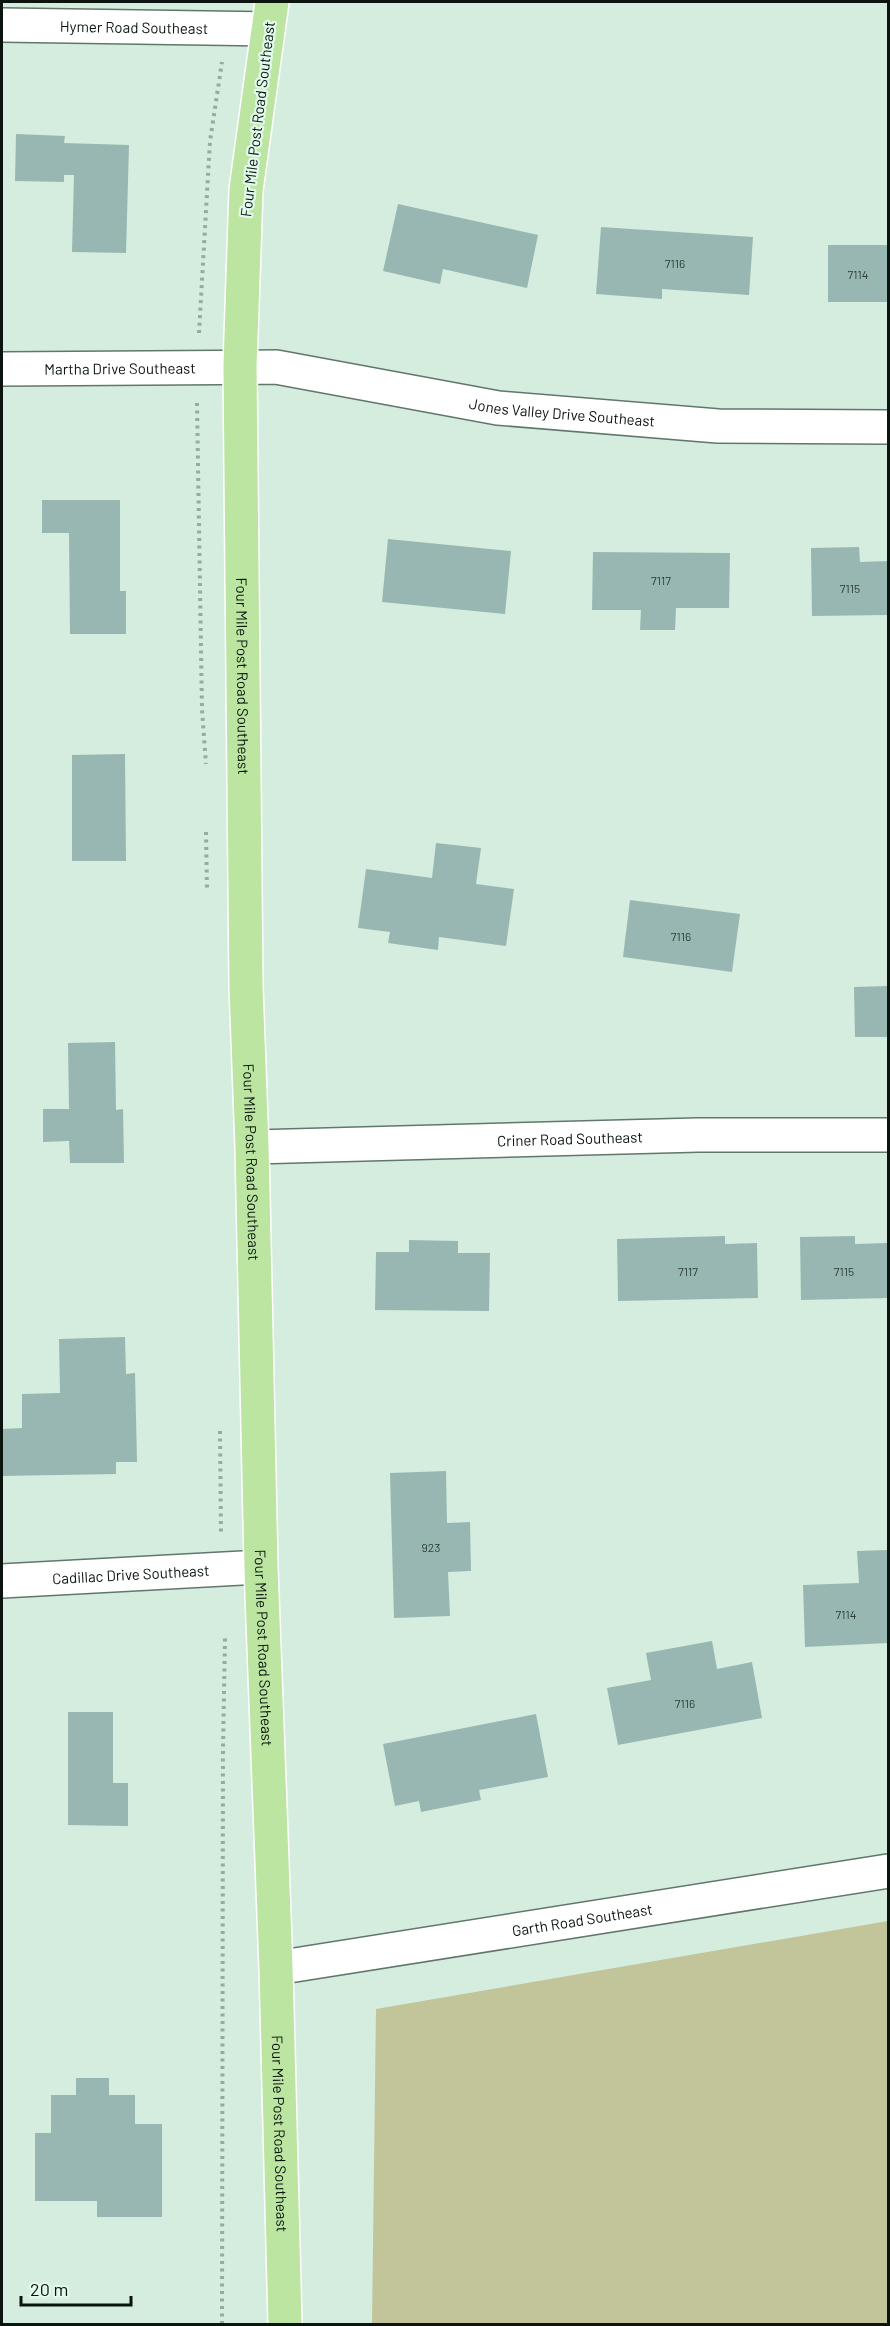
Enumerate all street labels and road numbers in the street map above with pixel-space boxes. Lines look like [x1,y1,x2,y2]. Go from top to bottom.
street label: Hymer Road Southeast [60,17,208,37]
street label: Four Mile Post Road Southeast [236,20,278,218]
street label: Martha Drive Southeast [44,359,196,378]
street label: Jones Valley Drive Southeast [468,394,656,430]
street label: Four Mile Post Road Southeast [233,577,253,775]
street label: Four Mile Post Road Southeast [240,1063,263,1261]
street label: Criner Road Southeast [497,1127,643,1149]
street label: Four Mile Post Road Southeast [252,1549,277,1747]
street label: Cadillac Drive Southeast [52,1561,210,1587]
street label: Garth Road Southeast [511,1899,654,1939]
street label: Four Mile Post Road Southeast [269,2035,292,2232]

